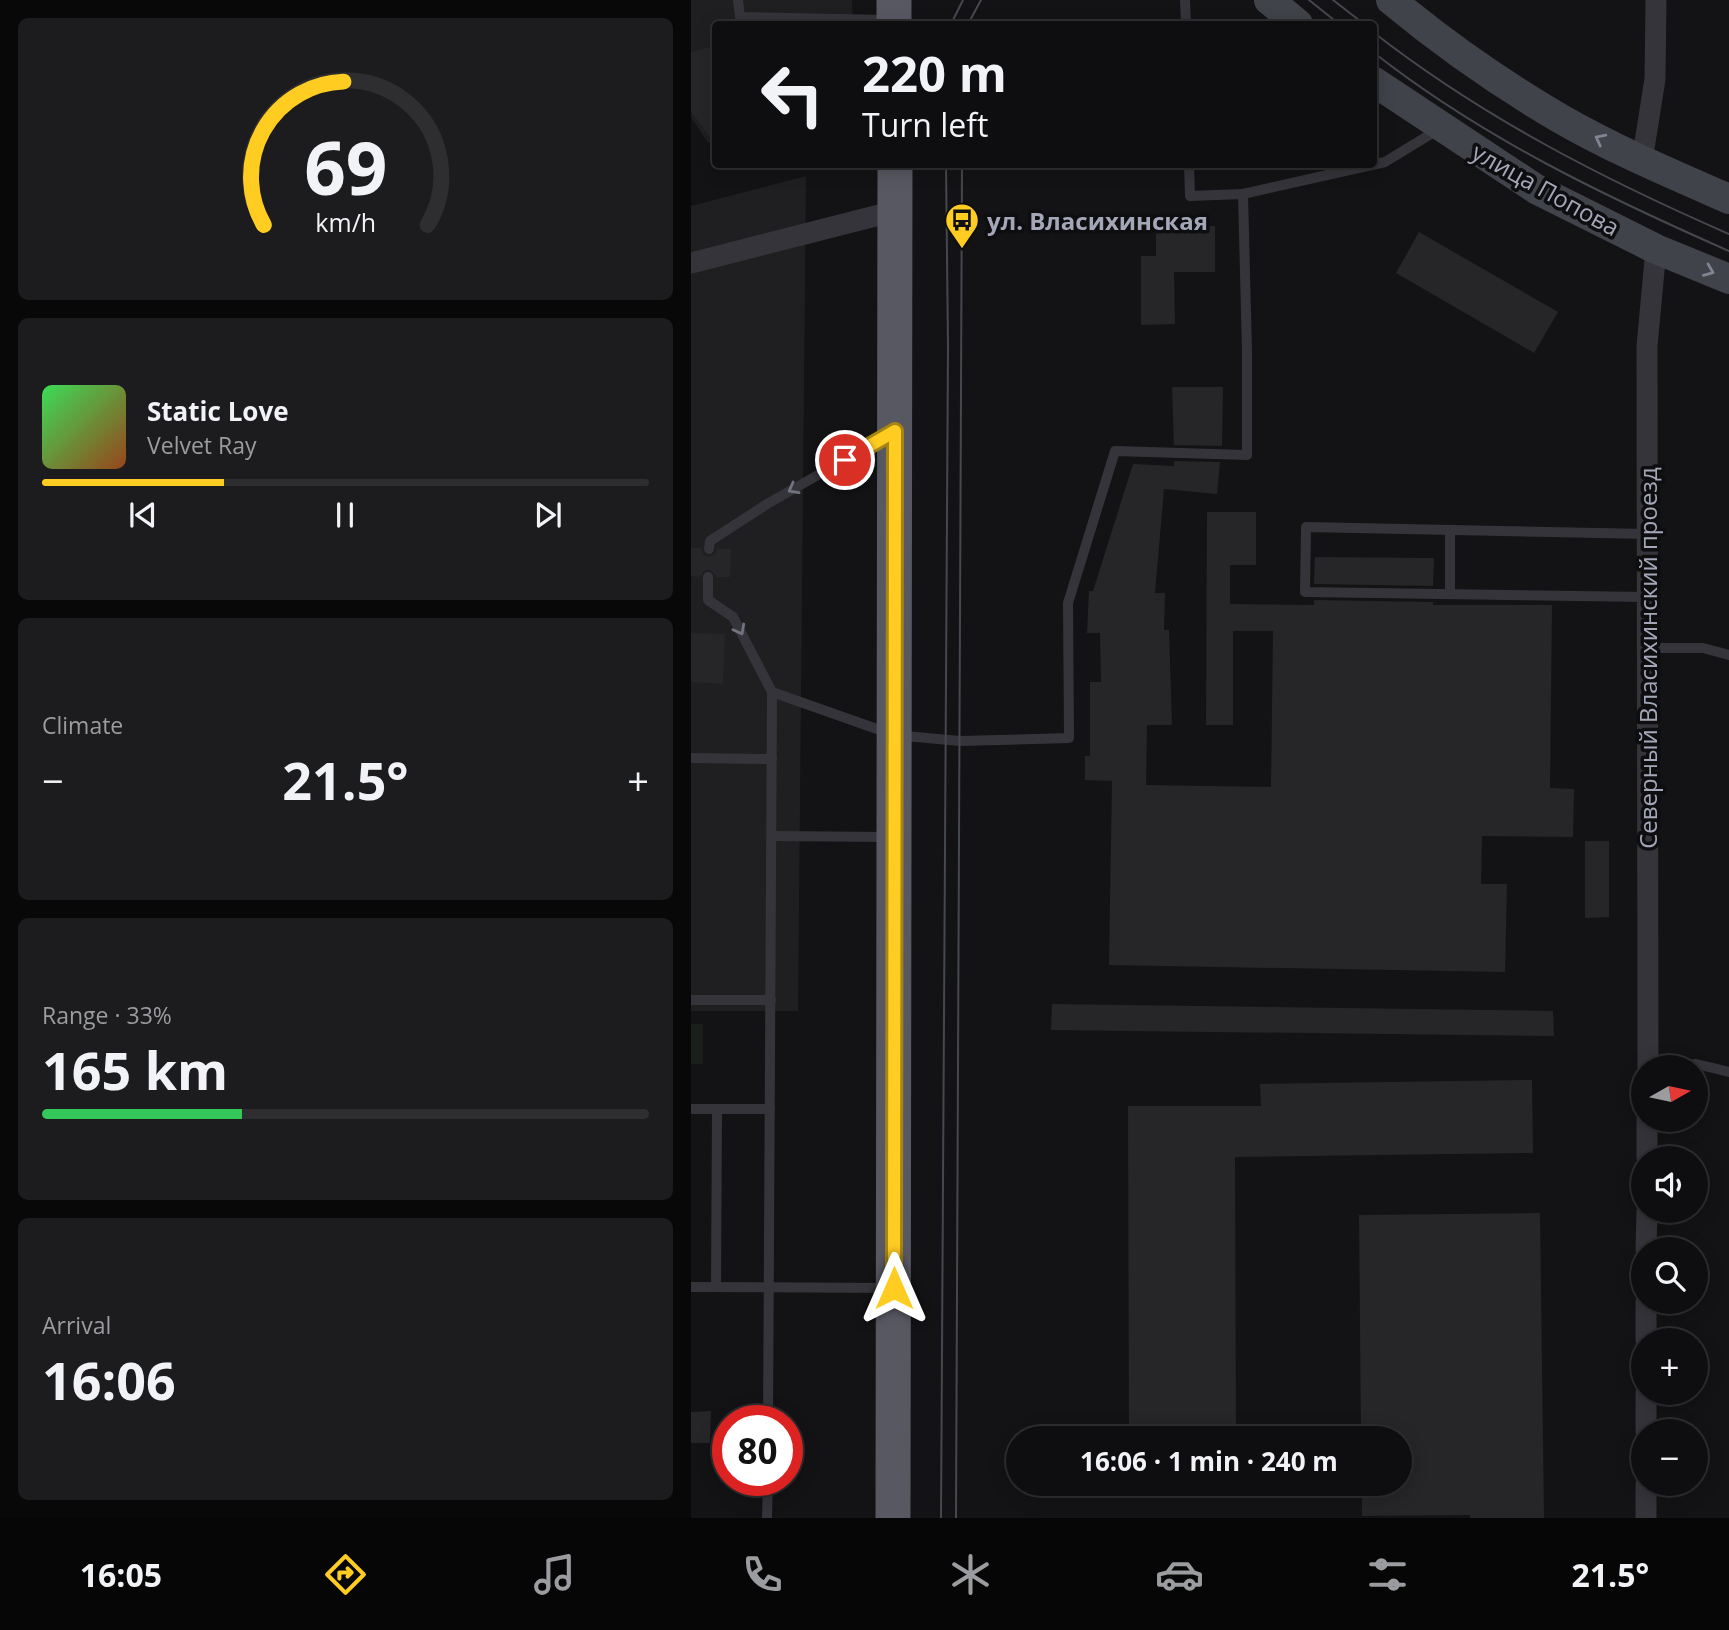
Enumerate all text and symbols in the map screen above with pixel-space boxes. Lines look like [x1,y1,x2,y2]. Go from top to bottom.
text: 220 m [862,40,1007,106]
icon: left [747,49,838,140]
text: Turn left [862,103,988,146]
text: 69 [304,117,387,216]
one-way arrow [1595,134,1607,148]
street label: улица Попова [1466,135,1626,243]
bus stop icon: ул. Власихинская [943,201,981,250]
place label: ул. Власихинская [987,204,1208,237]
text: km/h [315,205,376,239]
one-way arrow [1702,263,1714,277]
text: Static Love [147,393,289,429]
text: Velvet Ray [147,429,257,461]
pin [815,430,875,490]
icon: arrive [826,441,864,479]
street label: Северный Власихинский проезд [1631,467,1664,849]
one-way arrow [788,481,800,494]
icon: previous [124,496,162,534]
icon: pause [326,496,364,534]
icon: next [529,496,567,534]
one-way arrow [731,623,745,635]
text: Climate [42,709,123,741]
text: 21.5° [282,744,409,815]
text: − [42,754,64,806]
text: + [627,754,649,806]
text: Range · 33% [42,999,172,1031]
text: 165 km [42,1034,228,1105]
north arrow [1631,1055,1708,1132]
map controls [1631,1055,1708,1496]
button: sound [1631,1146,1708,1223]
button: search [1631,1237,1708,1314]
position arrow [857,1251,931,1325]
text: Arrival [42,1309,111,1341]
button: + [1631,1328,1708,1405]
text: 16:06 [42,1344,176,1415]
speed limit sign: 80 [712,1405,803,1496]
button: − [1631,1419,1708,1496]
text: 16:06 · 1 min · 240 m [1080,1443,1338,1479]
icon: directions [321,1550,370,1599]
icon: music [530,1550,579,1599]
icon: phone [738,1550,787,1599]
icon: climate [946,1550,995,1599]
icon: car [1155,1550,1204,1599]
icon: filters [1363,1550,1412,1599]
text: 16:05 [80,1553,162,1596]
text: 21.5° [1572,1553,1649,1596]

